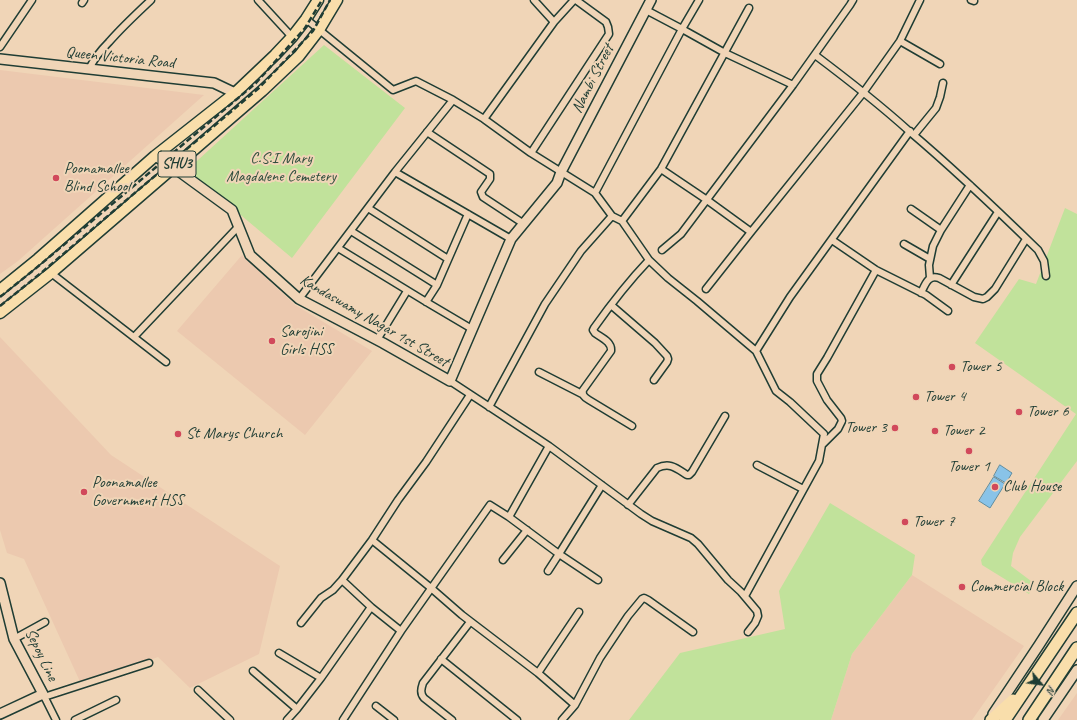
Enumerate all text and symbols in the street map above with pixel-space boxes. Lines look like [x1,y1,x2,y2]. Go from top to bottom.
street label: Nambi Street [568,42,618,116]
street label: Queen Victoria Road [65,43,175,73]
park label: C.S.I Mary Magdalene Cemetery [226,149,336,187]
road number: SHU3 [158,151,196,177]
place label: Poonamallee Blind School [64,159,130,197]
marker: Poonamallee Blind School [51,173,61,183]
street label: Kandaswamy Nagar 1st Street [296,271,452,371]
place label: Sarojini Girls HSS [280,322,333,360]
marker: Sarojini Girls HSS [267,336,277,346]
place label: Tower 5 [960,357,1002,377]
marker: Tower 5 [947,362,957,372]
place label: Tower 4 [924,387,966,407]
marker: Tower 4 [911,392,921,402]
place label: Tower 6 [1027,402,1069,422]
marker: Tower 6 [1014,407,1024,417]
place label: Tower 3 [845,418,887,438]
place label: Tower 2 [943,421,985,441]
marker: Tower 3 [890,423,900,433]
place label: St Marys Church [186,424,282,444]
marker: Tower 2 [930,426,940,436]
marker: St Marys Church [173,429,183,439]
marker: Tower 1 [964,446,974,456]
place label: Tower 1 [948,457,990,477]
place label: Poonamallee Government HSS [92,473,183,511]
place label: Club House [1003,477,1061,497]
marker: Club House [990,482,1000,492]
marker: Poonamallee Government HSS [79,487,89,497]
place label: Tower 7 [913,512,955,532]
marker: Tower 7 [900,517,910,527]
place label: Commercial Block [970,577,1063,597]
marker: Commercial Block [957,582,967,592]
street label: Sepoy Line [20,626,62,684]
north arrow [1021,664,1061,704]
text: N [1044,683,1059,696]

